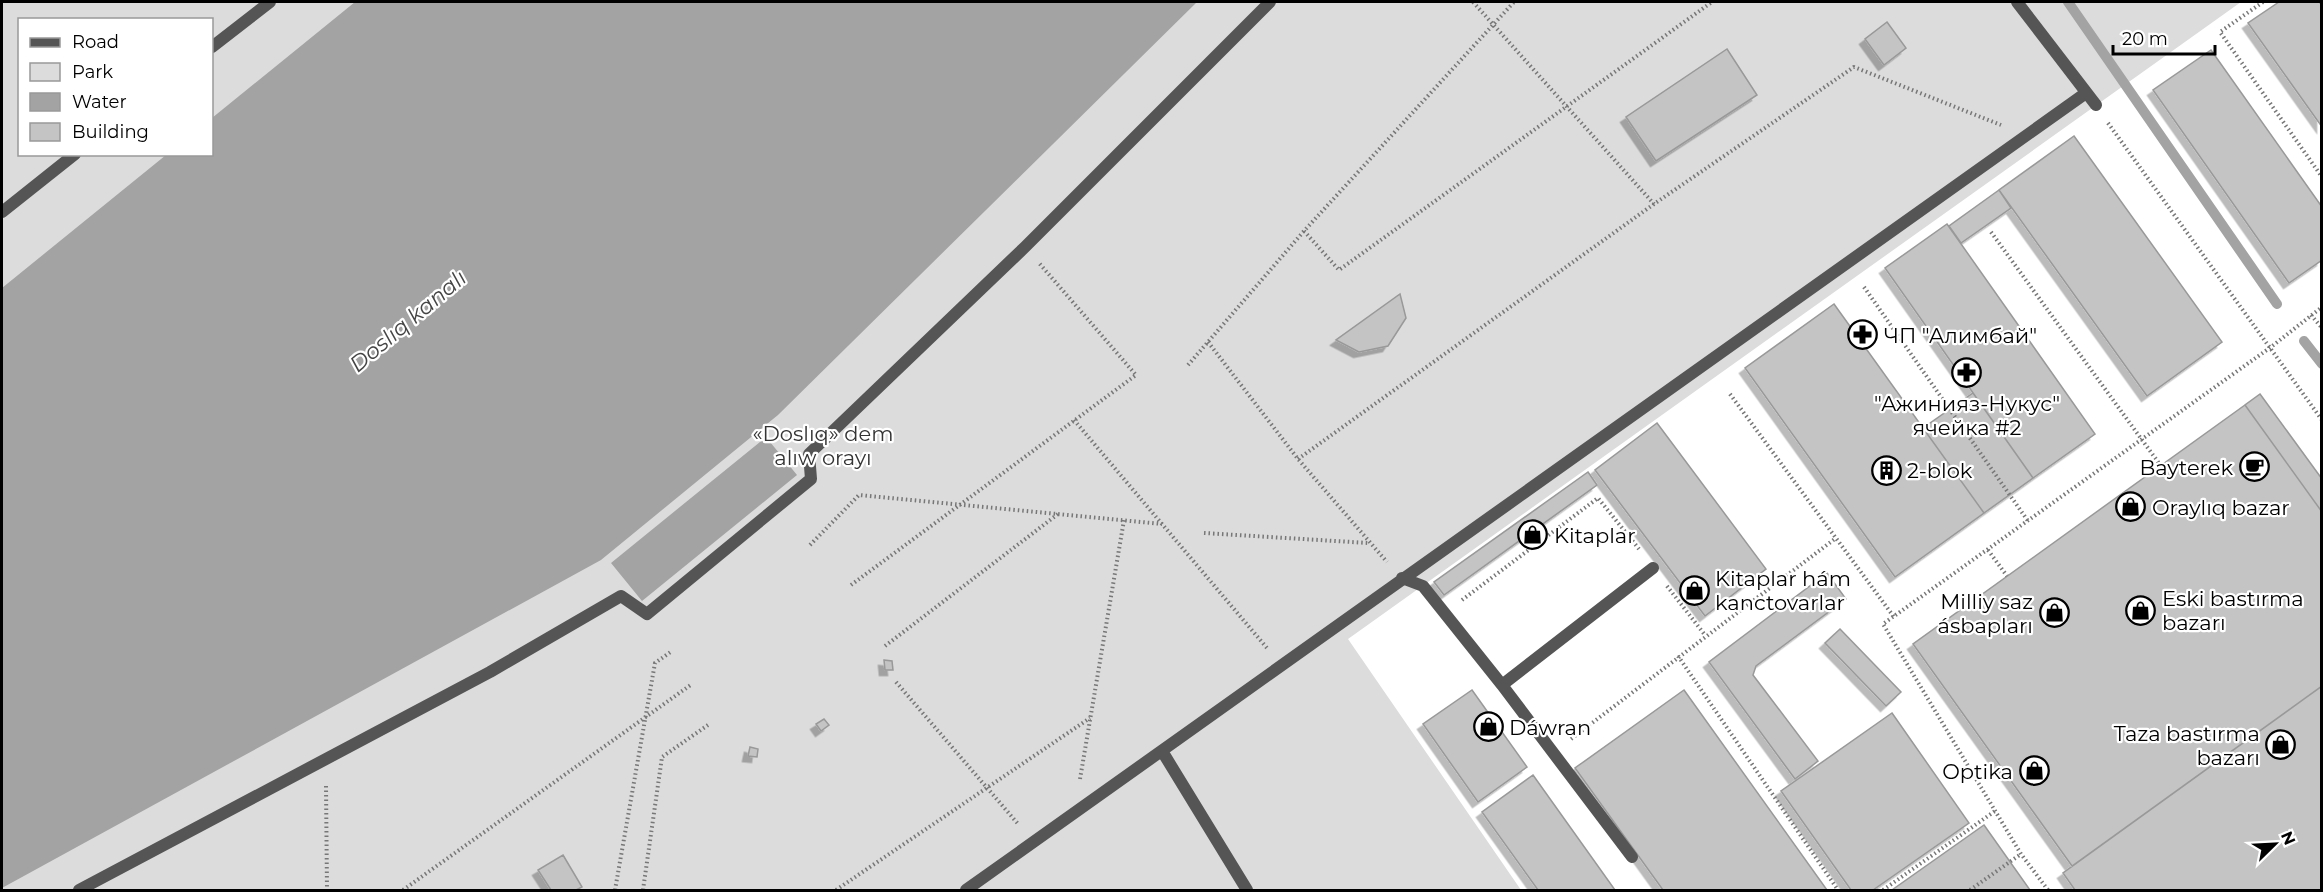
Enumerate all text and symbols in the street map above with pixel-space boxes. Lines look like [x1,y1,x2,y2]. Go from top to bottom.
legend [18,18,213,156]
scale bar [2113,18,2215,56]
text: 20 m [2122,28,2168,50]
text: Road [72,31,119,53]
text: Park [72,61,113,83]
text: Water [72,91,127,113]
text: Building [72,121,149,143]
water label: Doslıq kanalı [344,264,472,378]
pharmacy icon: ЧП "Алимбай" [1847,319,1879,351]
place label: ЧП "Алимбай" [1884,323,2037,348]
pharmacy icon: "Ажинияз-Нукус" ячейка #2 [1951,356,1983,388]
place label: "Ажинияз-Нукус" ячейка #2 [1874,391,2060,440]
park label: «Doslıq» dem alıw orayı [752,421,894,470]
cafe icon: Bayterek [2238,451,2270,483]
building icon: 2-blok [1870,454,1902,486]
place label: Bayterek [2139,455,2233,480]
place label: 2-blok [1907,458,1973,483]
shop icon: Oraylıq bazar [2115,491,2147,523]
place label: Oraylıq bazar [2152,495,2290,520]
shop icon: Kitaplar [1517,519,1549,551]
place label: Kitaplar [1554,523,1636,548]
place label: Kitaplar hám kanctovarlar [1715,566,1851,615]
shop icon: Kitaplar hám kanctovarlar [1678,574,1710,606]
place label: Eski bastırma bazarı [2162,586,2304,635]
place label: Milliy saz ásbapları [1938,589,2033,638]
shop icon: Eski bastırma bazarı [2125,594,2157,626]
shop icon: Milliy saz ásbapları [2038,597,2070,629]
shop icon: Dáwran [1472,711,1504,743]
place label: Dáwran [1509,715,1591,740]
place label: Taza bastırma bazarı [2114,721,2260,770]
shop icon: Taza bastırma bazarı [2265,729,2297,761]
shop icon: Optika [2018,755,2050,787]
place label: Optika [1942,759,2013,784]
north arrow [2245,814,2305,874]
text: N [2277,828,2300,848]

